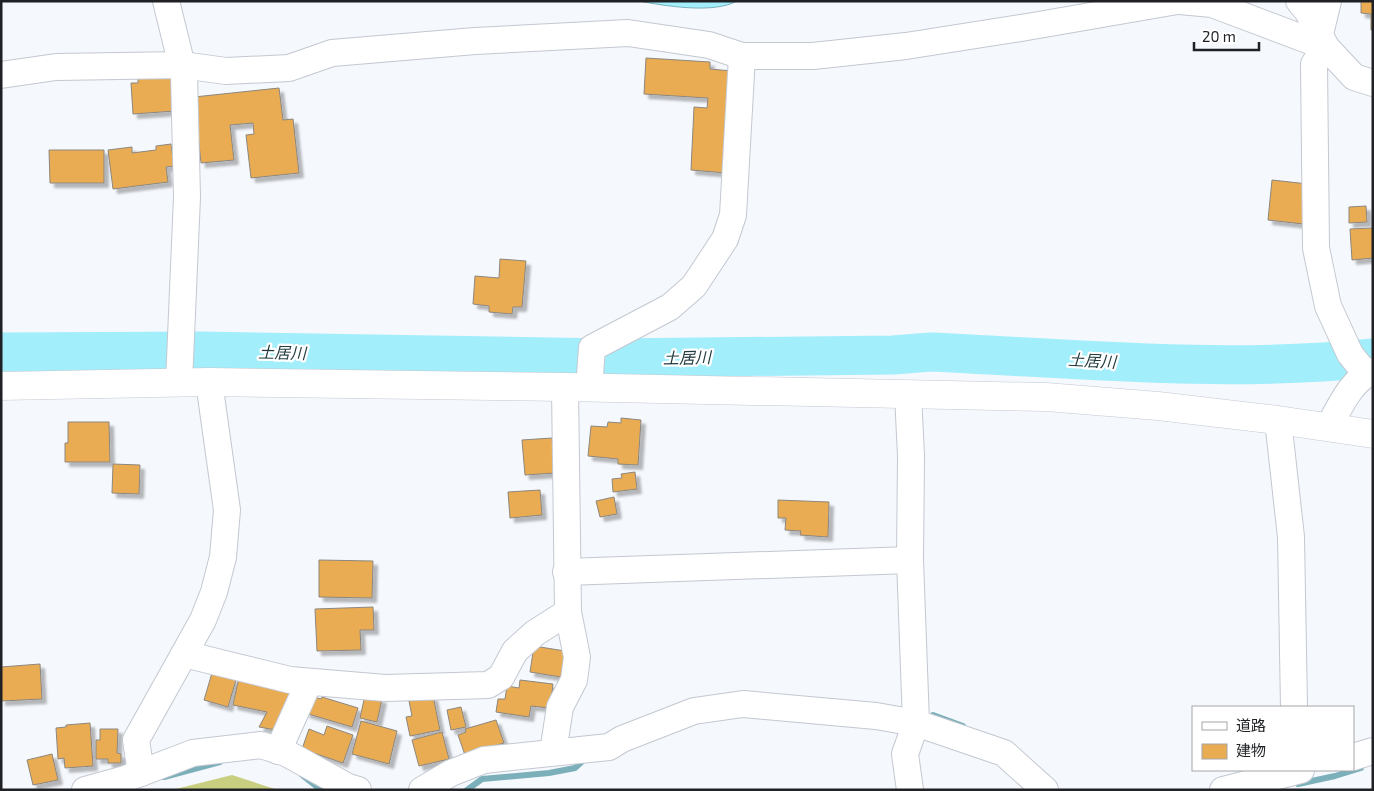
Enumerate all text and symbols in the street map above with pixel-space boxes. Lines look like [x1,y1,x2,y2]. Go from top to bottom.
scale bar [1194,20,1259,52]
text: 20 m [1202,27,1236,45]
water label: 土居川 [258,342,308,362]
water label: 土居川 [663,347,713,367]
water label: 土居川 [1068,349,1118,371]
legend [1192,706,1354,771]
text: 道路 [1236,716,1266,734]
text: 建物 [1236,741,1266,759]

